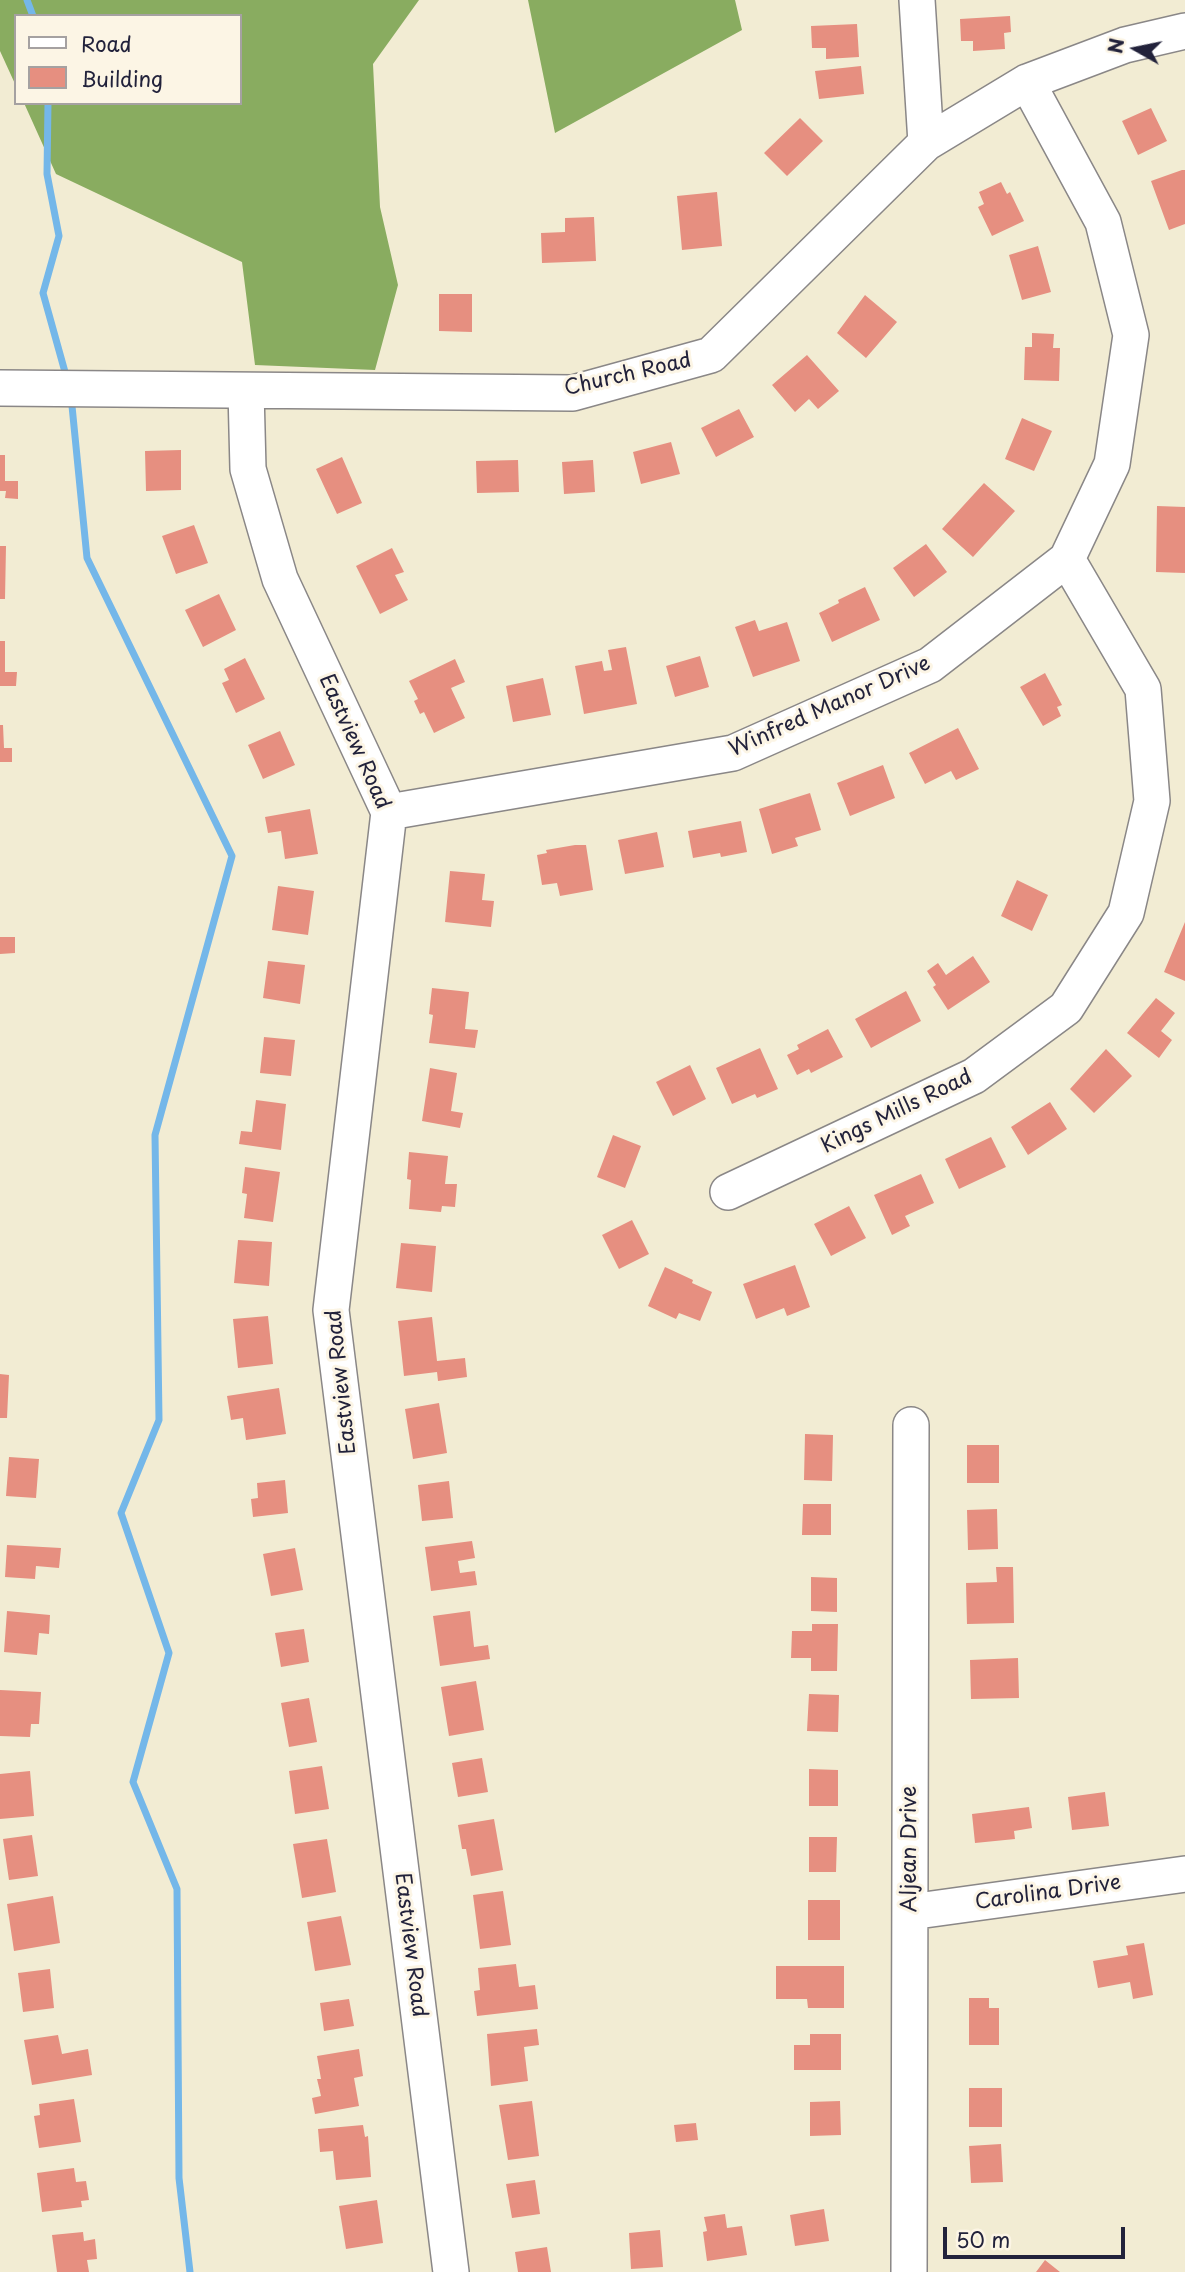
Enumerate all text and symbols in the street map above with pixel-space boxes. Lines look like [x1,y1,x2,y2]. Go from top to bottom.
legend [14,14,242,105]
north arrow [1101,14,1171,84]
text: Road [81,27,132,59]
text: N [1100,36,1130,55]
text: Building [81,62,163,94]
street label: Church Road [562,348,694,402]
street label: Winfred Manor Drive [726,651,934,763]
street label: Eastview Road [313,670,395,814]
street label: Kings Mills Road [818,1065,976,1159]
street label: Eastview Road [322,1308,362,1456]
street label: Aljean Drive [897,1786,923,1912]
street label: Carolina Drive [973,1870,1123,1916]
street label: Eastview Road [389,1871,431,2019]
scale bar [947,2212,1129,2256]
text: 50 m [956,2223,1010,2255]

